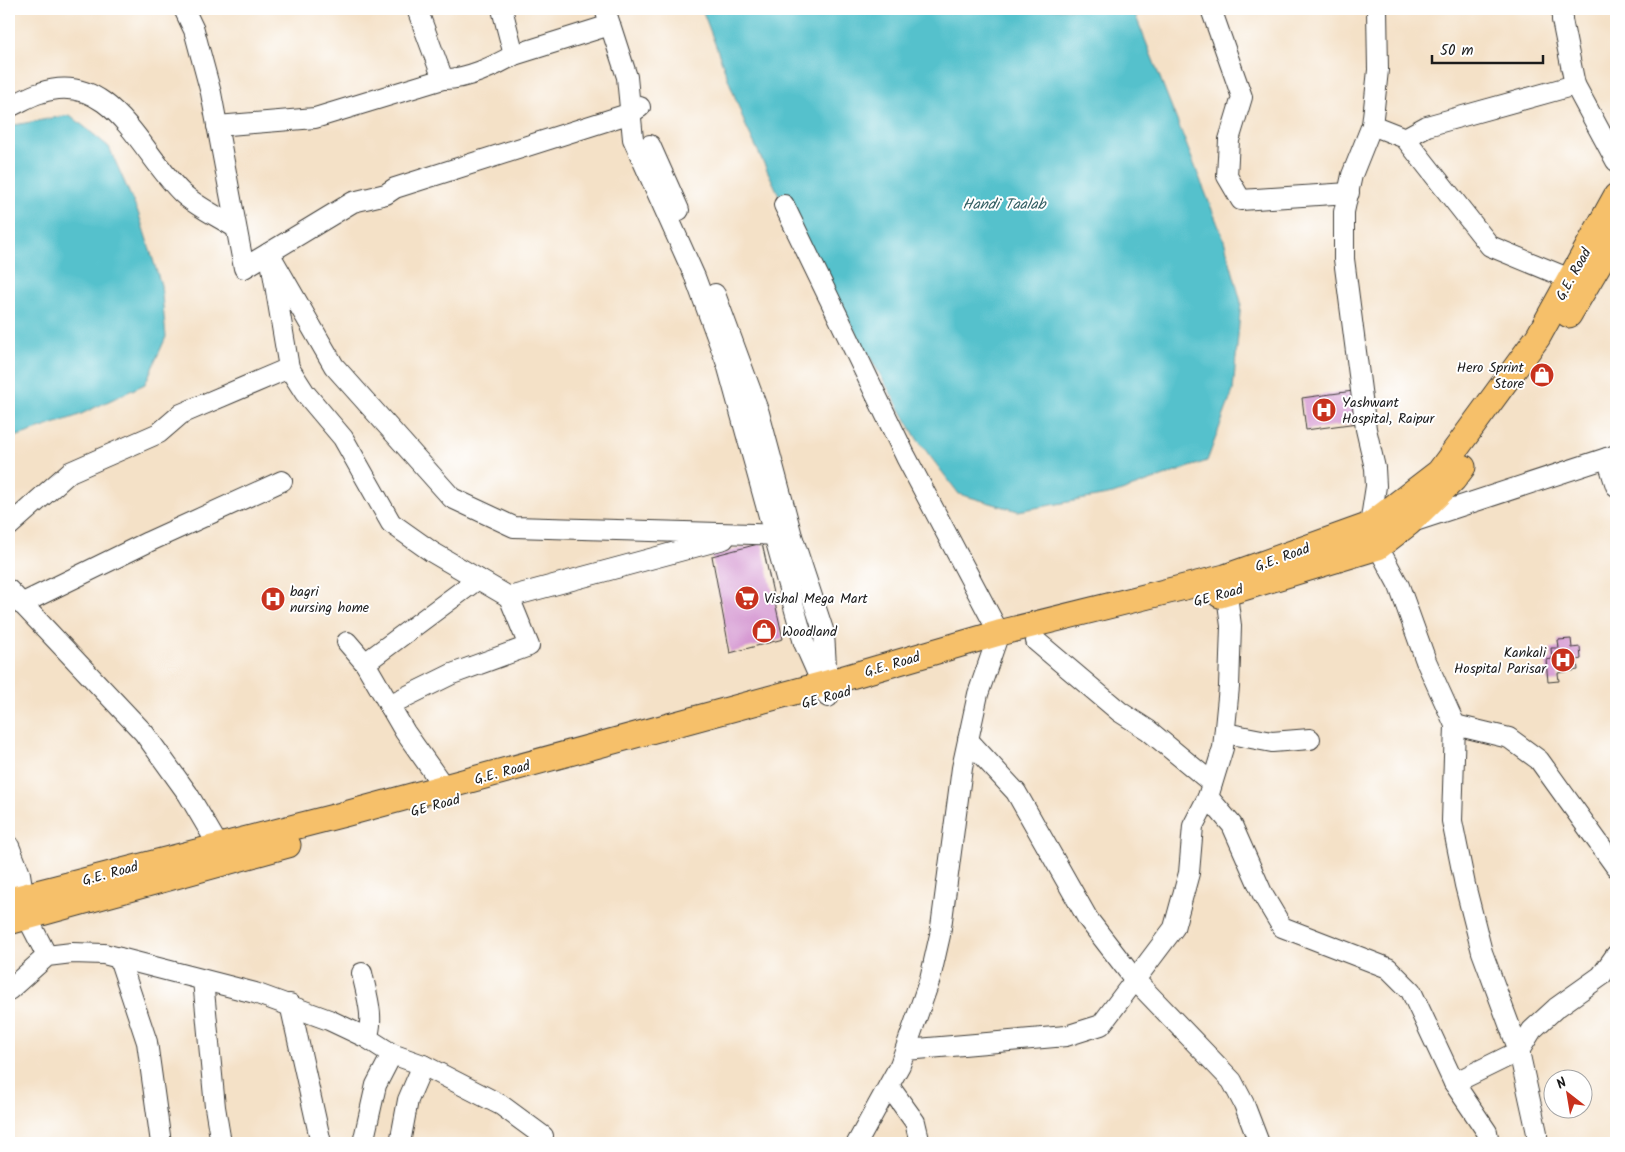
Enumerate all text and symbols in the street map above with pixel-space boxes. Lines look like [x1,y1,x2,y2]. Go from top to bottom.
scale bar [1432,32,1544,64]
text: 50 m [1440,39,1474,63]
water label: Handi Taalab [963,193,1048,217]
street label: G.E. Road [1550,243,1598,305]
place label: Hero Sprint Store [1457,357,1525,395]
shop icon: Hero Sprint Store [1529,362,1555,388]
place label: Yashwant Hospital, Raipur [1342,392,1435,430]
hospital icon: Yashwant Hospital, Raipur [1311,397,1337,423]
street label: G.E. Road [1252,538,1314,578]
street label: GE Road [1191,579,1246,613]
place label: bagri nursing home [290,581,370,619]
supermarket icon: Vishal Mega Mart [734,585,760,611]
hospital icon: bagri nursing home [260,586,286,612]
place label: Vishal Mega Mart [764,588,868,610]
shop icon: Woodland [751,618,777,644]
place label: Woodland [782,621,838,643]
place label: Kankali Hospital Parisar [1454,642,1547,680]
street label: G.E. Road [862,646,924,683]
hospital icon: Kankali Hospital Parisar [1550,647,1576,673]
street label: GE Road [799,681,854,715]
street label: G.E. Road [472,755,534,791]
street label: GE Road [408,789,463,823]
street label: G.E. Road [80,856,142,892]
north arrow [1542,1070,1592,1120]
text: N [1552,1072,1571,1095]

